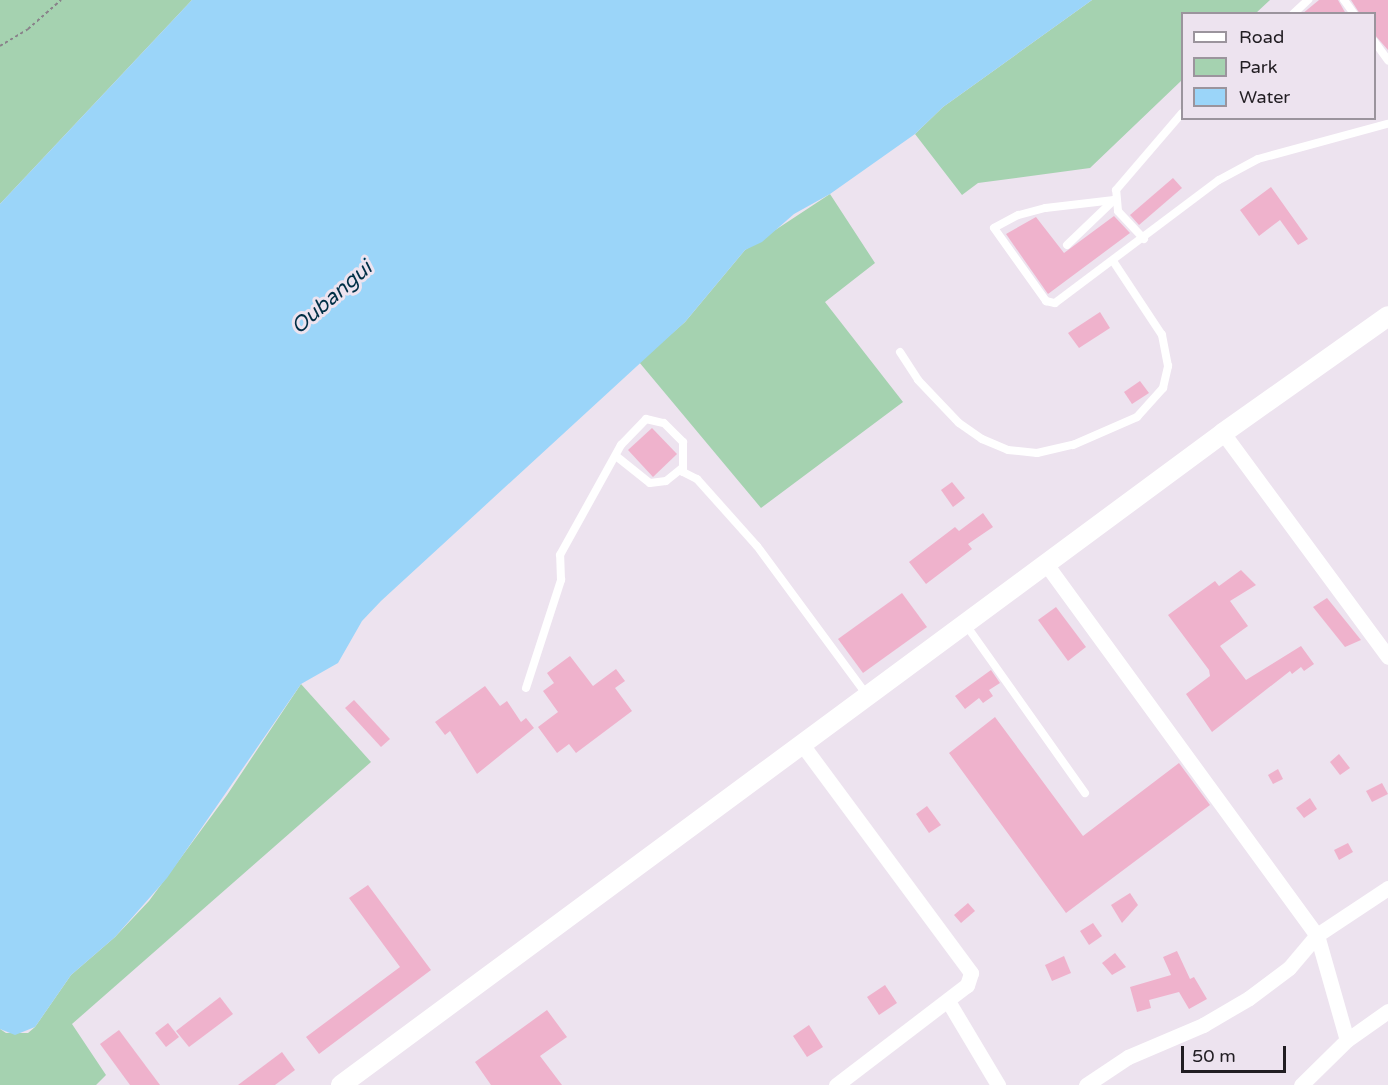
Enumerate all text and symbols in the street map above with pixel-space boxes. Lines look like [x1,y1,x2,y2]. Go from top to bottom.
legend [1181,12,1376,120]
text: Road [1239,26,1284,48]
text: Park [1239,56,1277,78]
text: Water [1239,86,1290,108]
water label: Oubangui [286,256,378,340]
scale bar [1184,1034,1289,1072]
text: 50 m [1192,1045,1236,1067]

